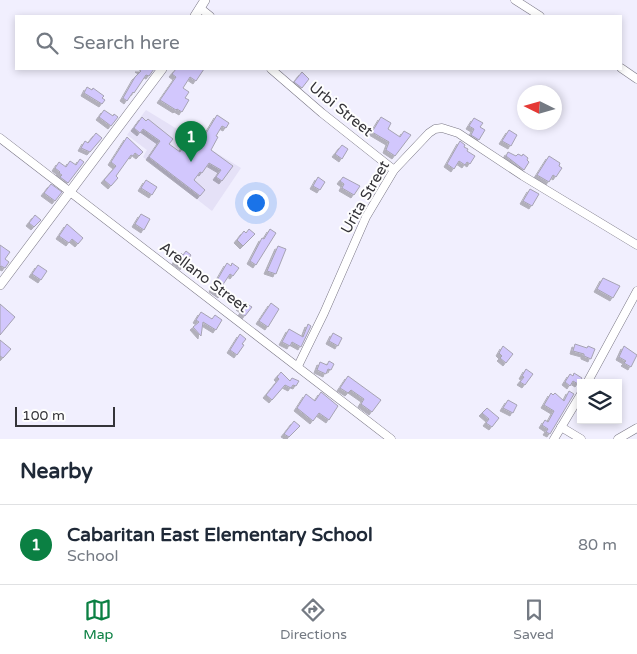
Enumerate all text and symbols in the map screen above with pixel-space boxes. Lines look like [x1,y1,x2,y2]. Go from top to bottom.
search box [15,15,622,70]
icon: search [33,29,61,57]
text: Search here [73,32,180,54]
street label: Urbi Street [305,78,377,140]
north arrow [517,85,562,130]
pin: 1 [175,121,207,162]
street label: Urita Street [337,157,393,237]
your location [243,190,269,216]
street label: Arellano Street [156,238,252,316]
map controls [577,379,622,424]
button: layers [577,379,622,424]
scale bar [15,404,115,427]
text: 100 m [22,407,65,424]
text: Nearby [20,459,93,484]
text: Cabaritan East Elementary School [67,524,373,546]
text: 1 [31,535,41,555]
text: 80 m [578,535,617,555]
text: School [67,546,119,566]
tab: Map [83,596,113,643]
tab: Directions [280,596,347,643]
tab: Saved [513,596,554,643]

